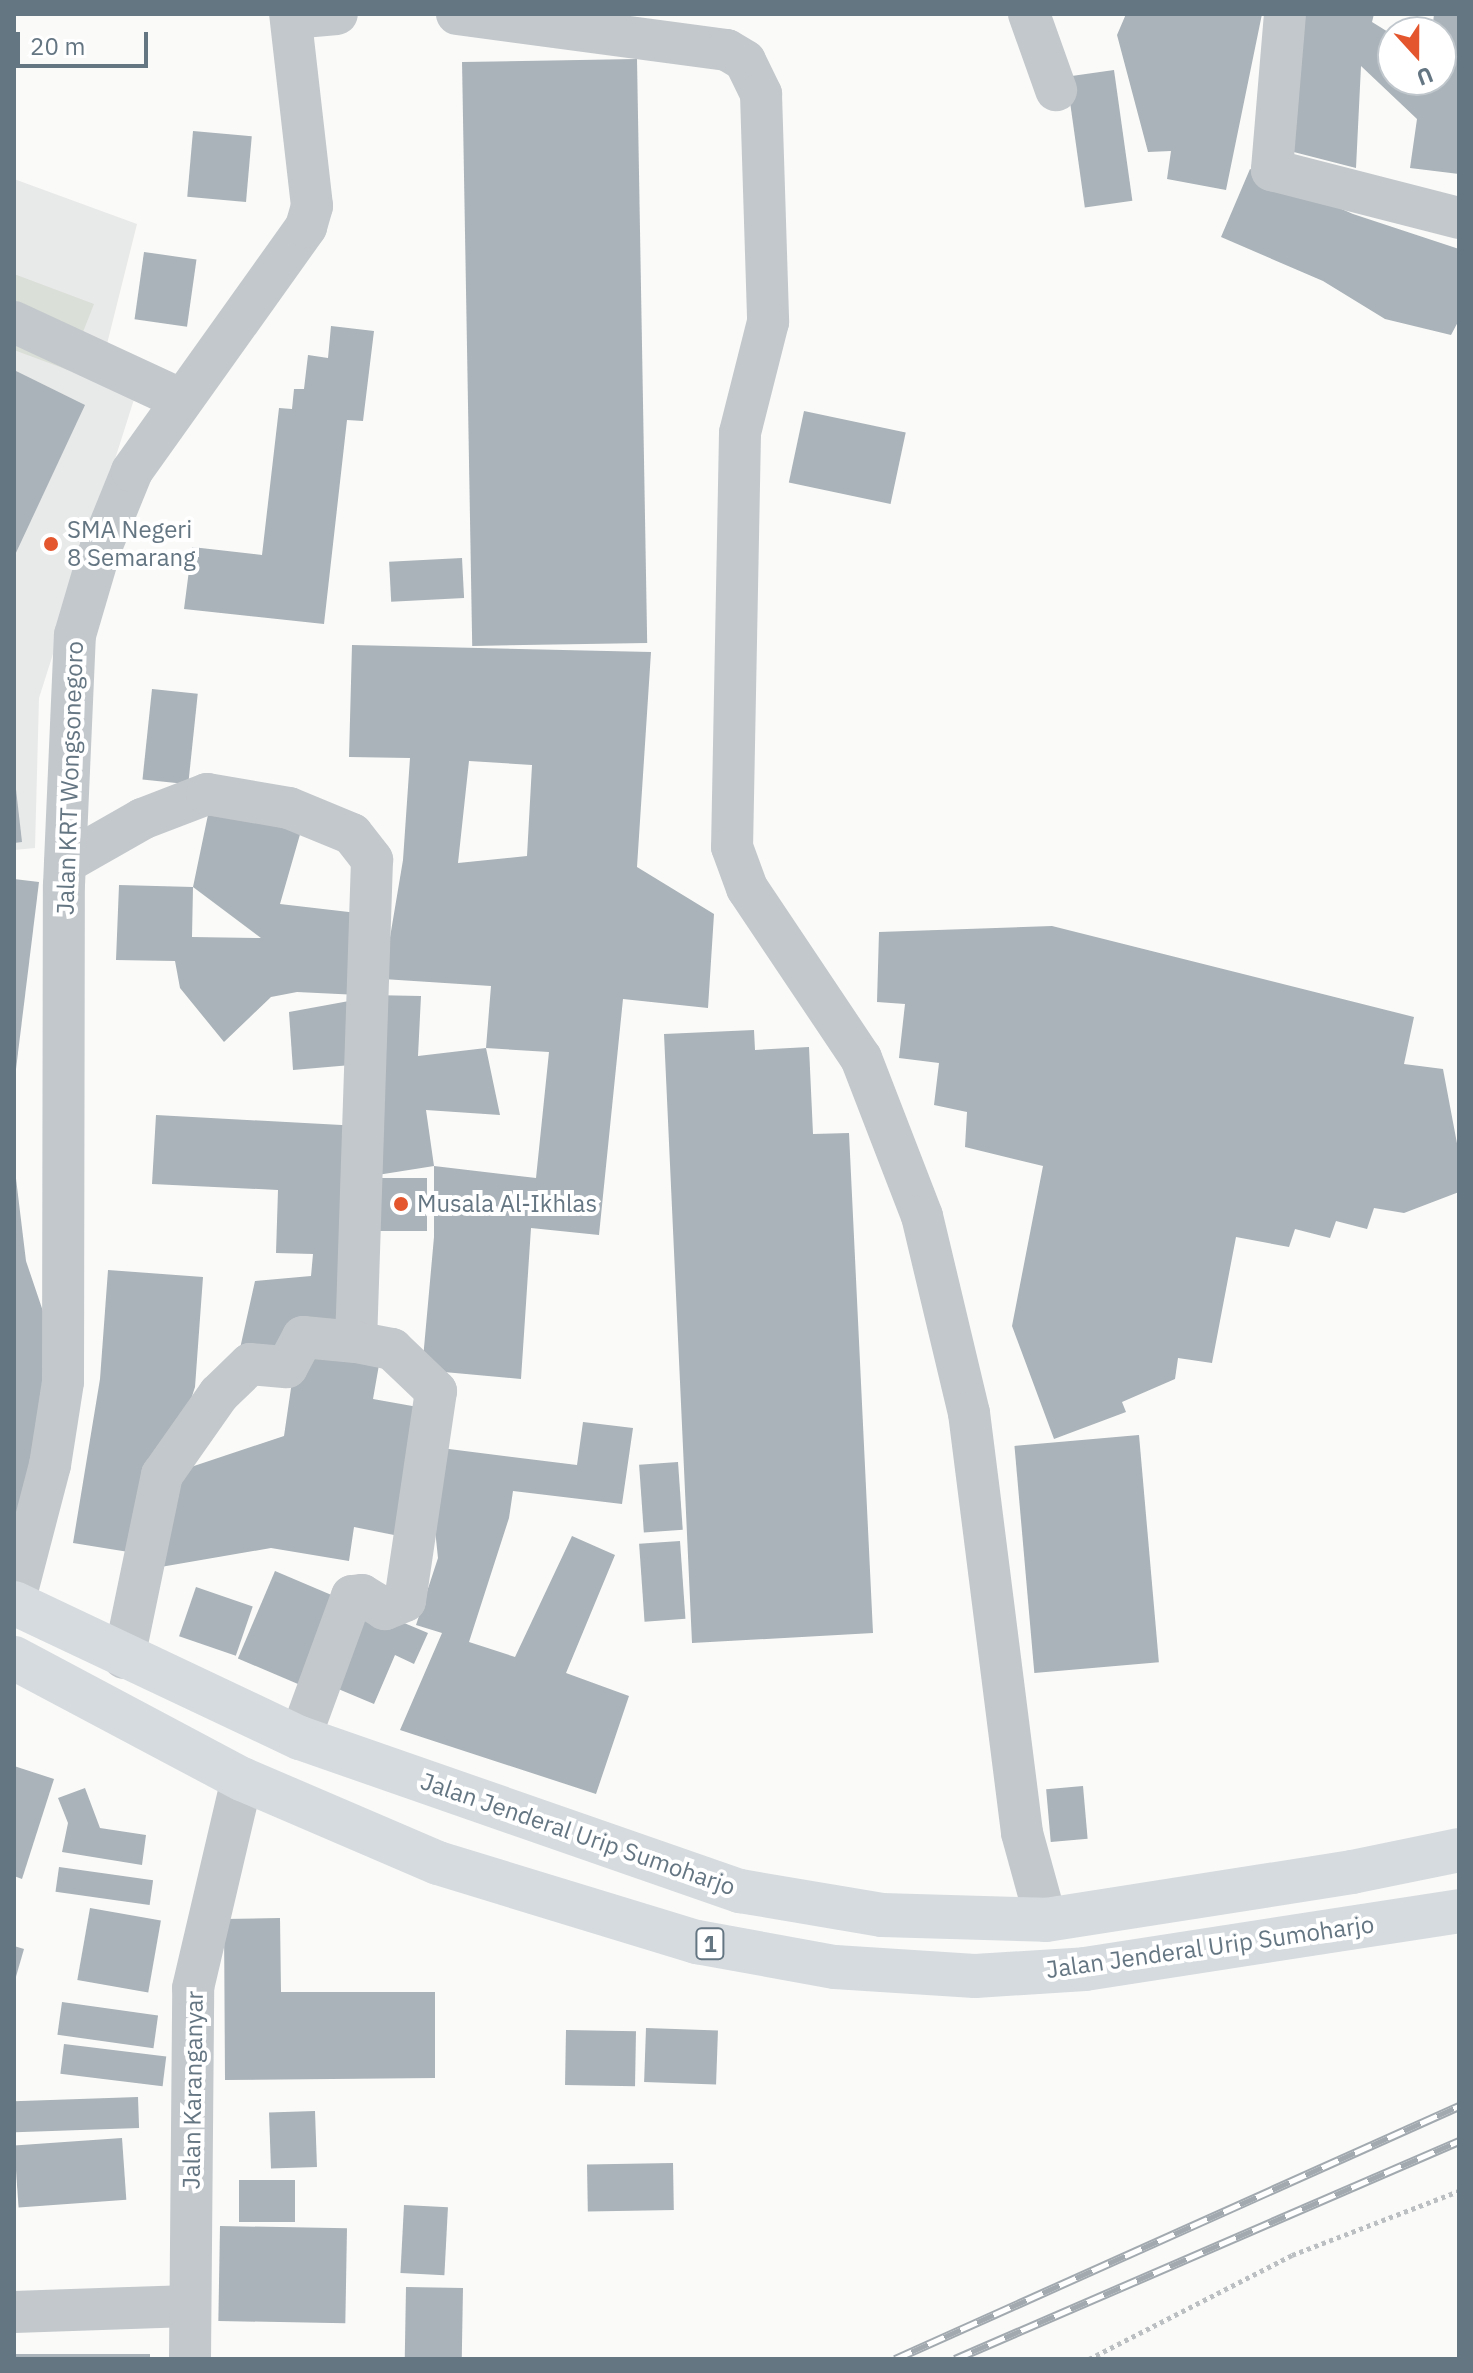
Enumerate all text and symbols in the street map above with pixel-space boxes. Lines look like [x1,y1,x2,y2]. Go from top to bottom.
scale bar [20,16,152,66]
north arrow [1377,16,1457,96]
text: 20 m [30,30,85,62]
text: U [1413,61,1437,93]
place label: SMA Negeri 8 Semarang [67,516,196,572]
marker: SMA Negeri 8 Semarang [42,535,60,553]
street label: Jalan KRT Wongsonegoro [51,641,89,915]
place label: Musala Al-Ikhlas [417,1190,597,1218]
marker: Musala Al-Ikhlas [392,1195,410,1213]
street label: Jalan Jenderal Urip Sumoharjo [417,1767,739,1901]
street label: Jalan Jenderal Urip Sumoharjo [1044,1910,1376,1984]
road number: 1 [694,1926,726,1962]
street label: Jalan Karanganyar [177,1990,209,2190]

